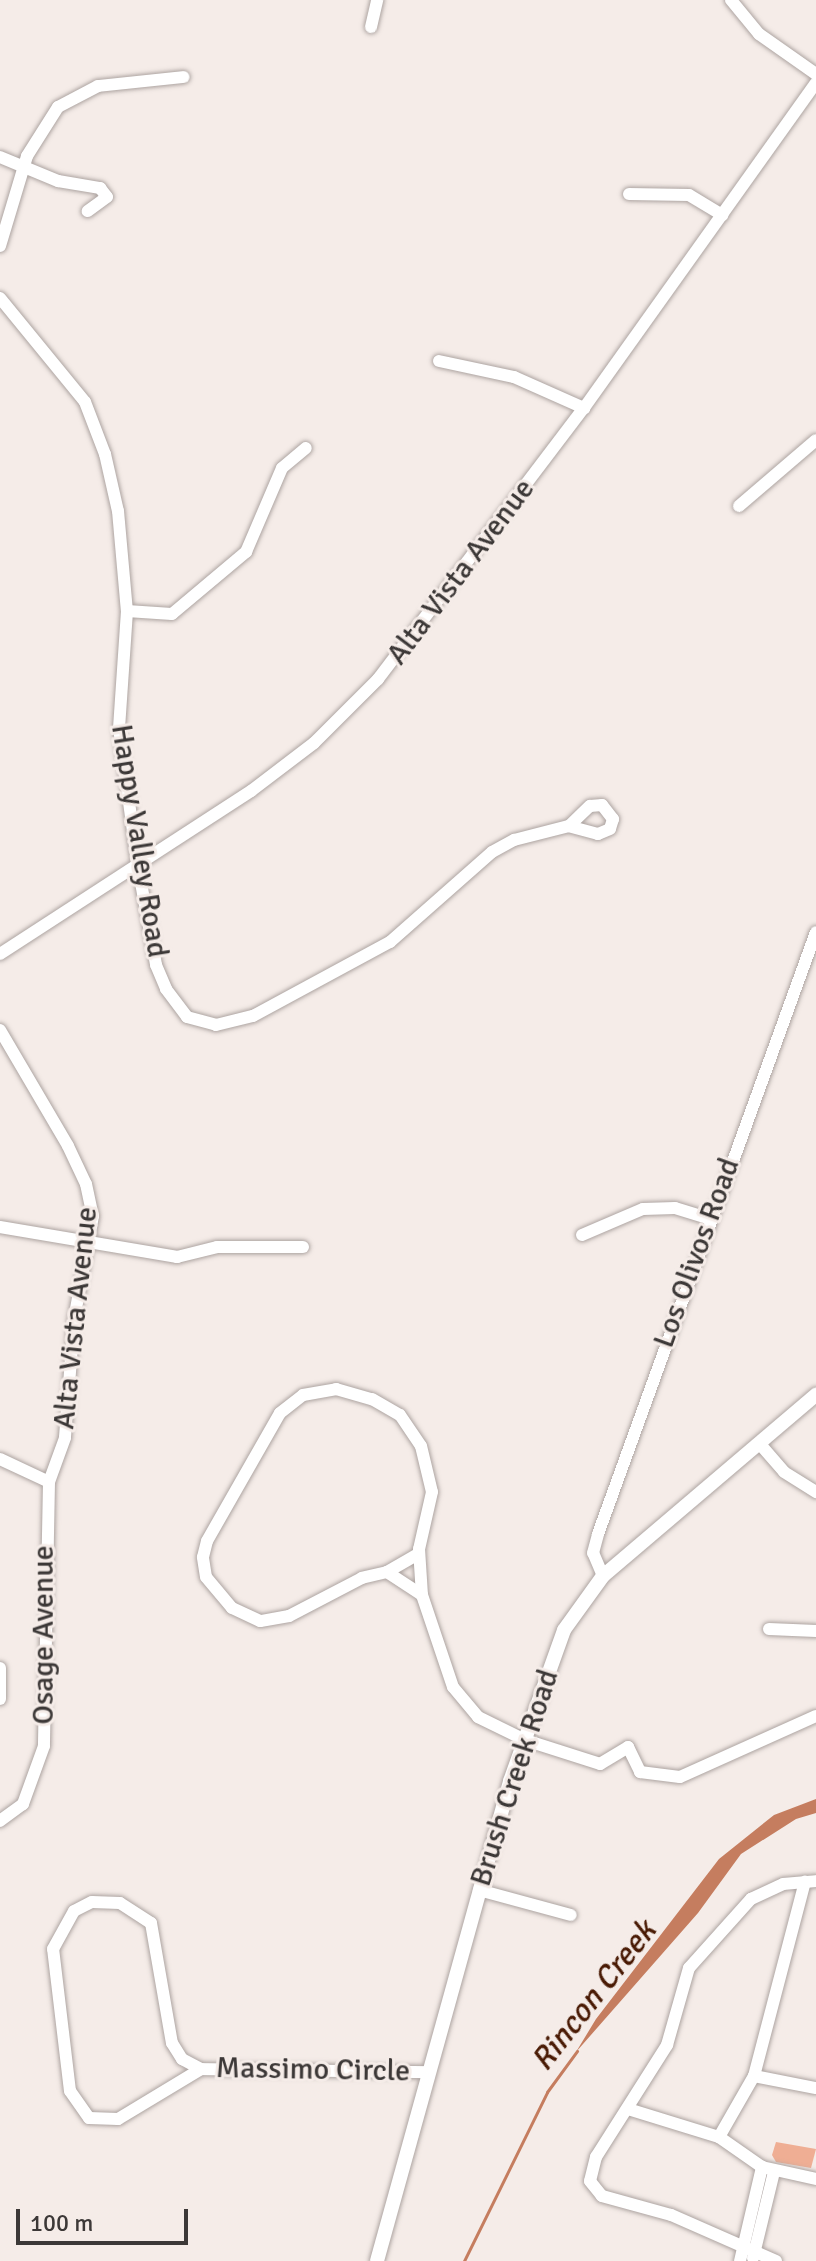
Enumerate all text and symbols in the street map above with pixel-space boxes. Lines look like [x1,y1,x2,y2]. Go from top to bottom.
street label: Alta Vista Avenue [379,472,543,672]
street label: Happy Valley Road [103,722,175,960]
street label: Los Olivos Road [646,1153,748,1353]
street label: Alta Vista Avenue [46,1205,106,1431]
street label: Osage Avenue [26,1545,62,1725]
street label: Brush Creek Road [463,1665,567,1891]
water label: Rincon Creek [523,1913,665,2079]
street label: Massimo Circle [216,2050,410,2090]
scale bar [20,2193,192,2243]
text: 100 m [30,2208,93,2238]

